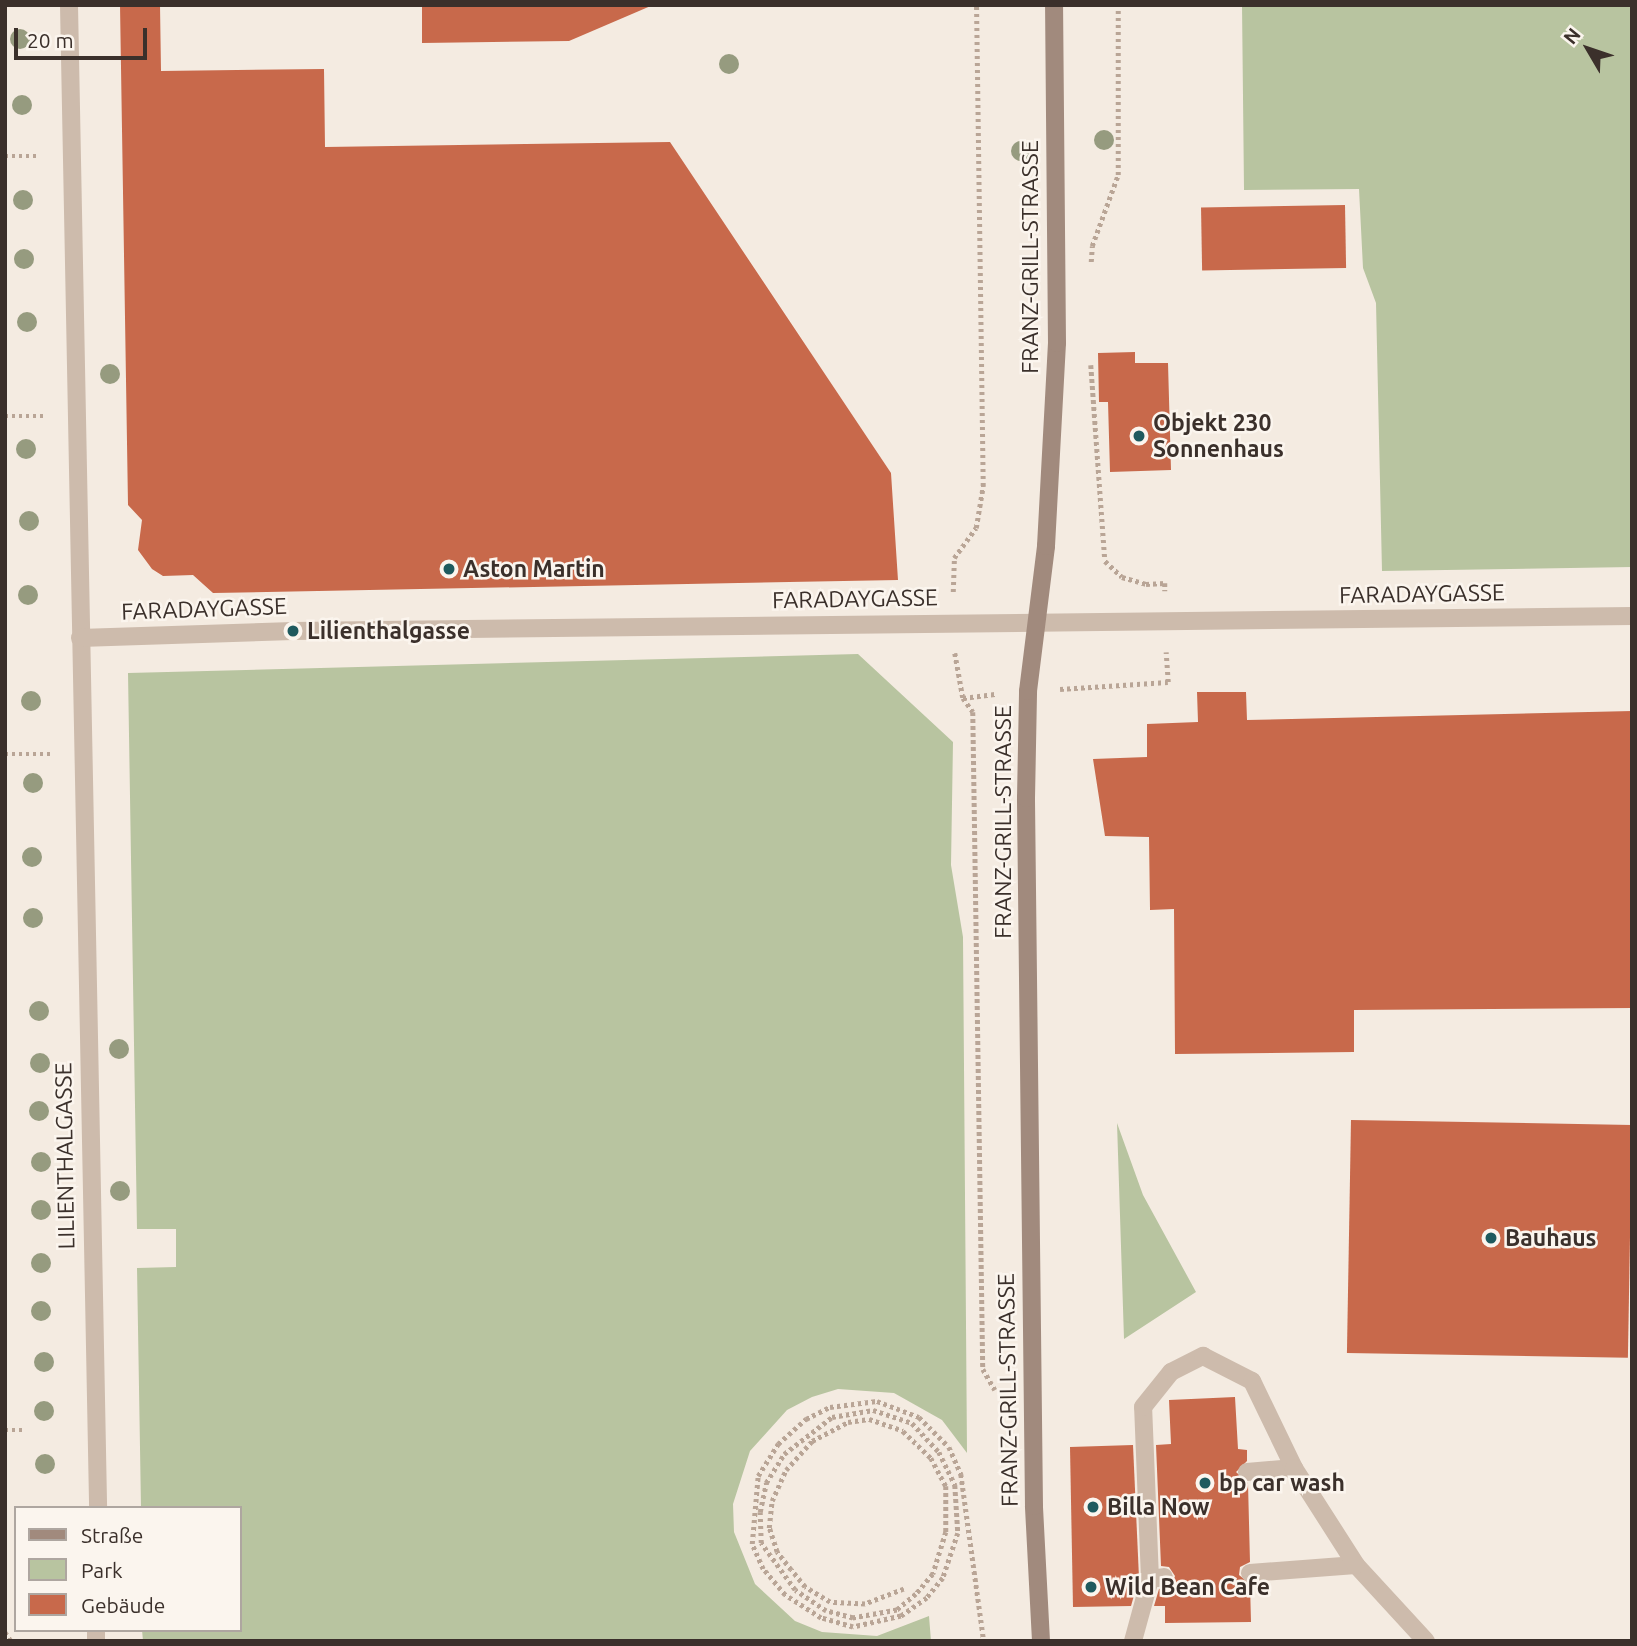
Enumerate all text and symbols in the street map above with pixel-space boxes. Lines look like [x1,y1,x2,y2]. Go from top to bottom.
scale bar [18,14,150,58]
north arrow [1553,14,1623,84]
text: N [1559,23,1585,48]
text: 20 m [27,28,74,52]
street label: FRANZ-GRILL-STRASSE [1016,140,1044,374]
place label: Objekt 230 Sonnenhaus [1153,409,1284,463]
marker: Objekt 230 Sonnenhaus [1131,428,1147,444]
place label: Aston Martin [463,555,605,583]
marker: Aston Martin [441,561,457,577]
street label: FARADAYGASSE [1339,579,1505,609]
street label: FARADAYGASSE [772,584,938,614]
street label: FARADAYGASSE [121,592,287,626]
place label: Lilienthalgasse [307,617,470,645]
marker: Lilienthalgasse [285,623,301,639]
street label: FRANZ-GRILL-STRASSE [989,705,1017,939]
street label: LILIENTHALGASSE [50,1062,80,1250]
place label: Bauhaus [1505,1224,1596,1252]
marker: Bauhaus [1483,1230,1499,1246]
street label: FRANZ-GRILL-STRASSE [992,1273,1024,1507]
place label: bp car wash [1219,1469,1345,1497]
marker: bp car wash [1197,1475,1213,1491]
place label: Billa Now [1107,1493,1210,1521]
marker: Billa Now [1085,1499,1101,1515]
legend [14,1506,242,1632]
text: Straße [81,1523,143,1547]
text: Park [81,1558,123,1582]
place label: Wild Bean Cafe [1105,1573,1270,1601]
marker: Wild Bean Cafe [1083,1579,1099,1595]
text: Gebäude [81,1593,165,1617]

